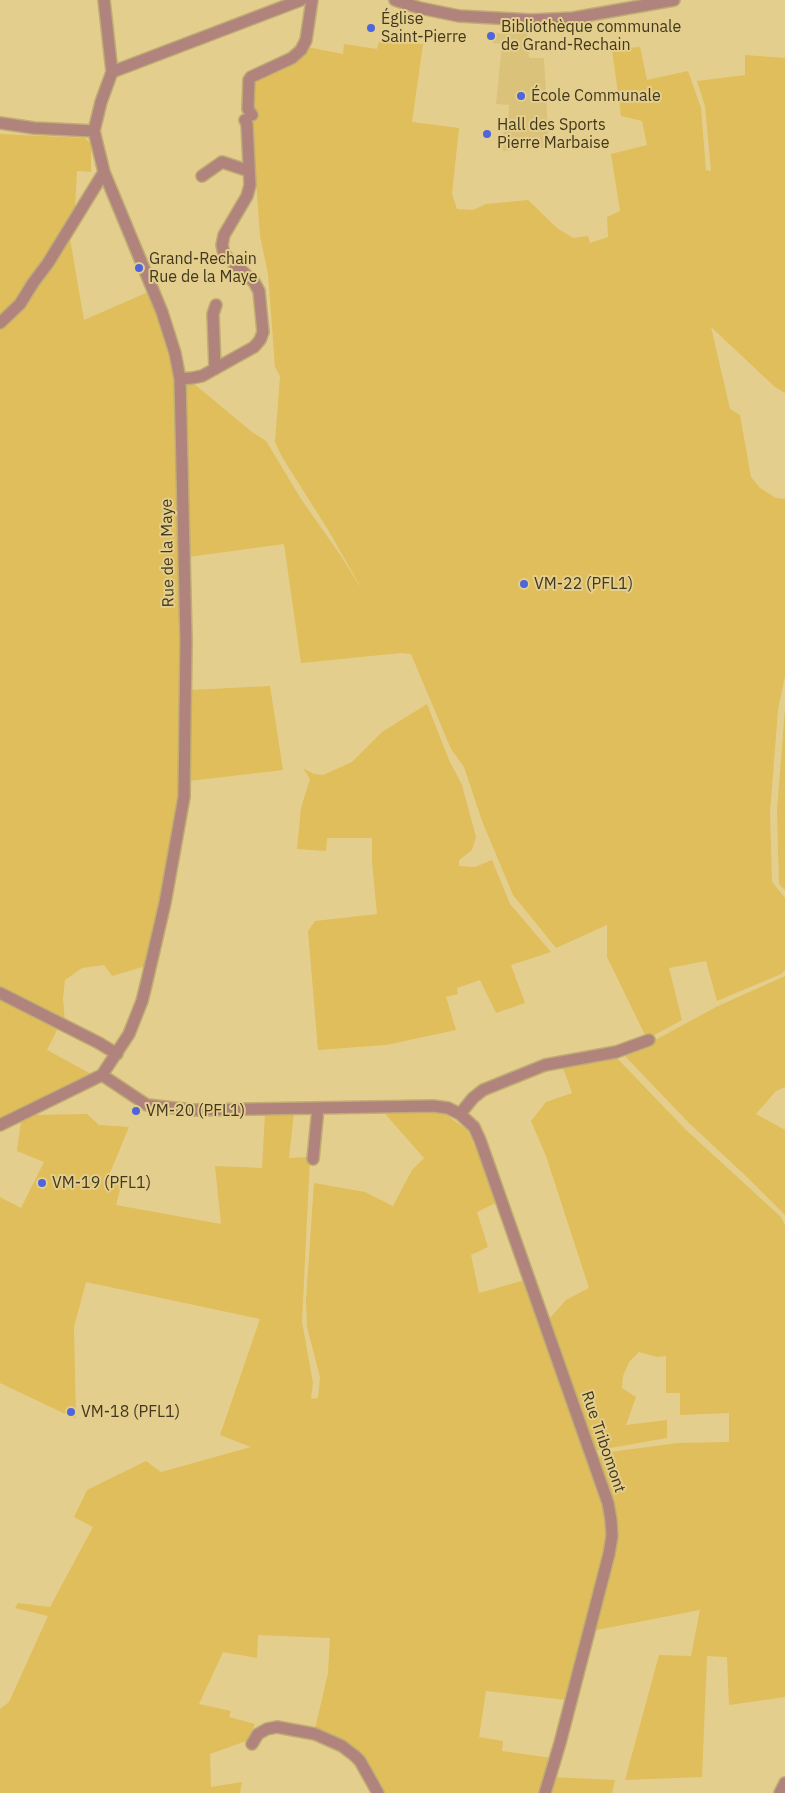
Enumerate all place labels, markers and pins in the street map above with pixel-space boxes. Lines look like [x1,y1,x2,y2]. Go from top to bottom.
place label: Église Saint-Pierre [381,9,467,47]
place label: Bibliothèque communale de Grand-Rechain [501,17,681,55]
marker: Église Saint-Pierre [365,22,377,34]
marker: Bibliothèque communale de Grand-Rechain [485,30,497,42]
place label: École Communale [531,86,661,106]
marker: École Communale [515,90,527,102]
place label: Hall des Sports Pierre Marbaise [497,115,610,153]
marker: Hall des Sports Pierre Marbaise [481,128,493,140]
place label: Grand-Rechain Rue de la Maye [149,249,258,287]
marker: Grand-Rechain Rue de la Maye [133,262,145,274]
place label: VM-22 (PFL1) [534,574,633,594]
marker: VM-22 (PFL1) [518,578,530,590]
place label: VM-20 (PFL1) [146,1101,245,1121]
marker: VM-20 (PFL1) [130,1105,142,1117]
place label: VM-19 (PFL1) [52,1173,151,1193]
marker: VM-19 (PFL1) [36,1177,48,1189]
place label: VM-18 (PFL1) [81,1402,180,1422]
marker: VM-18 (PFL1) [65,1406,77,1418]

